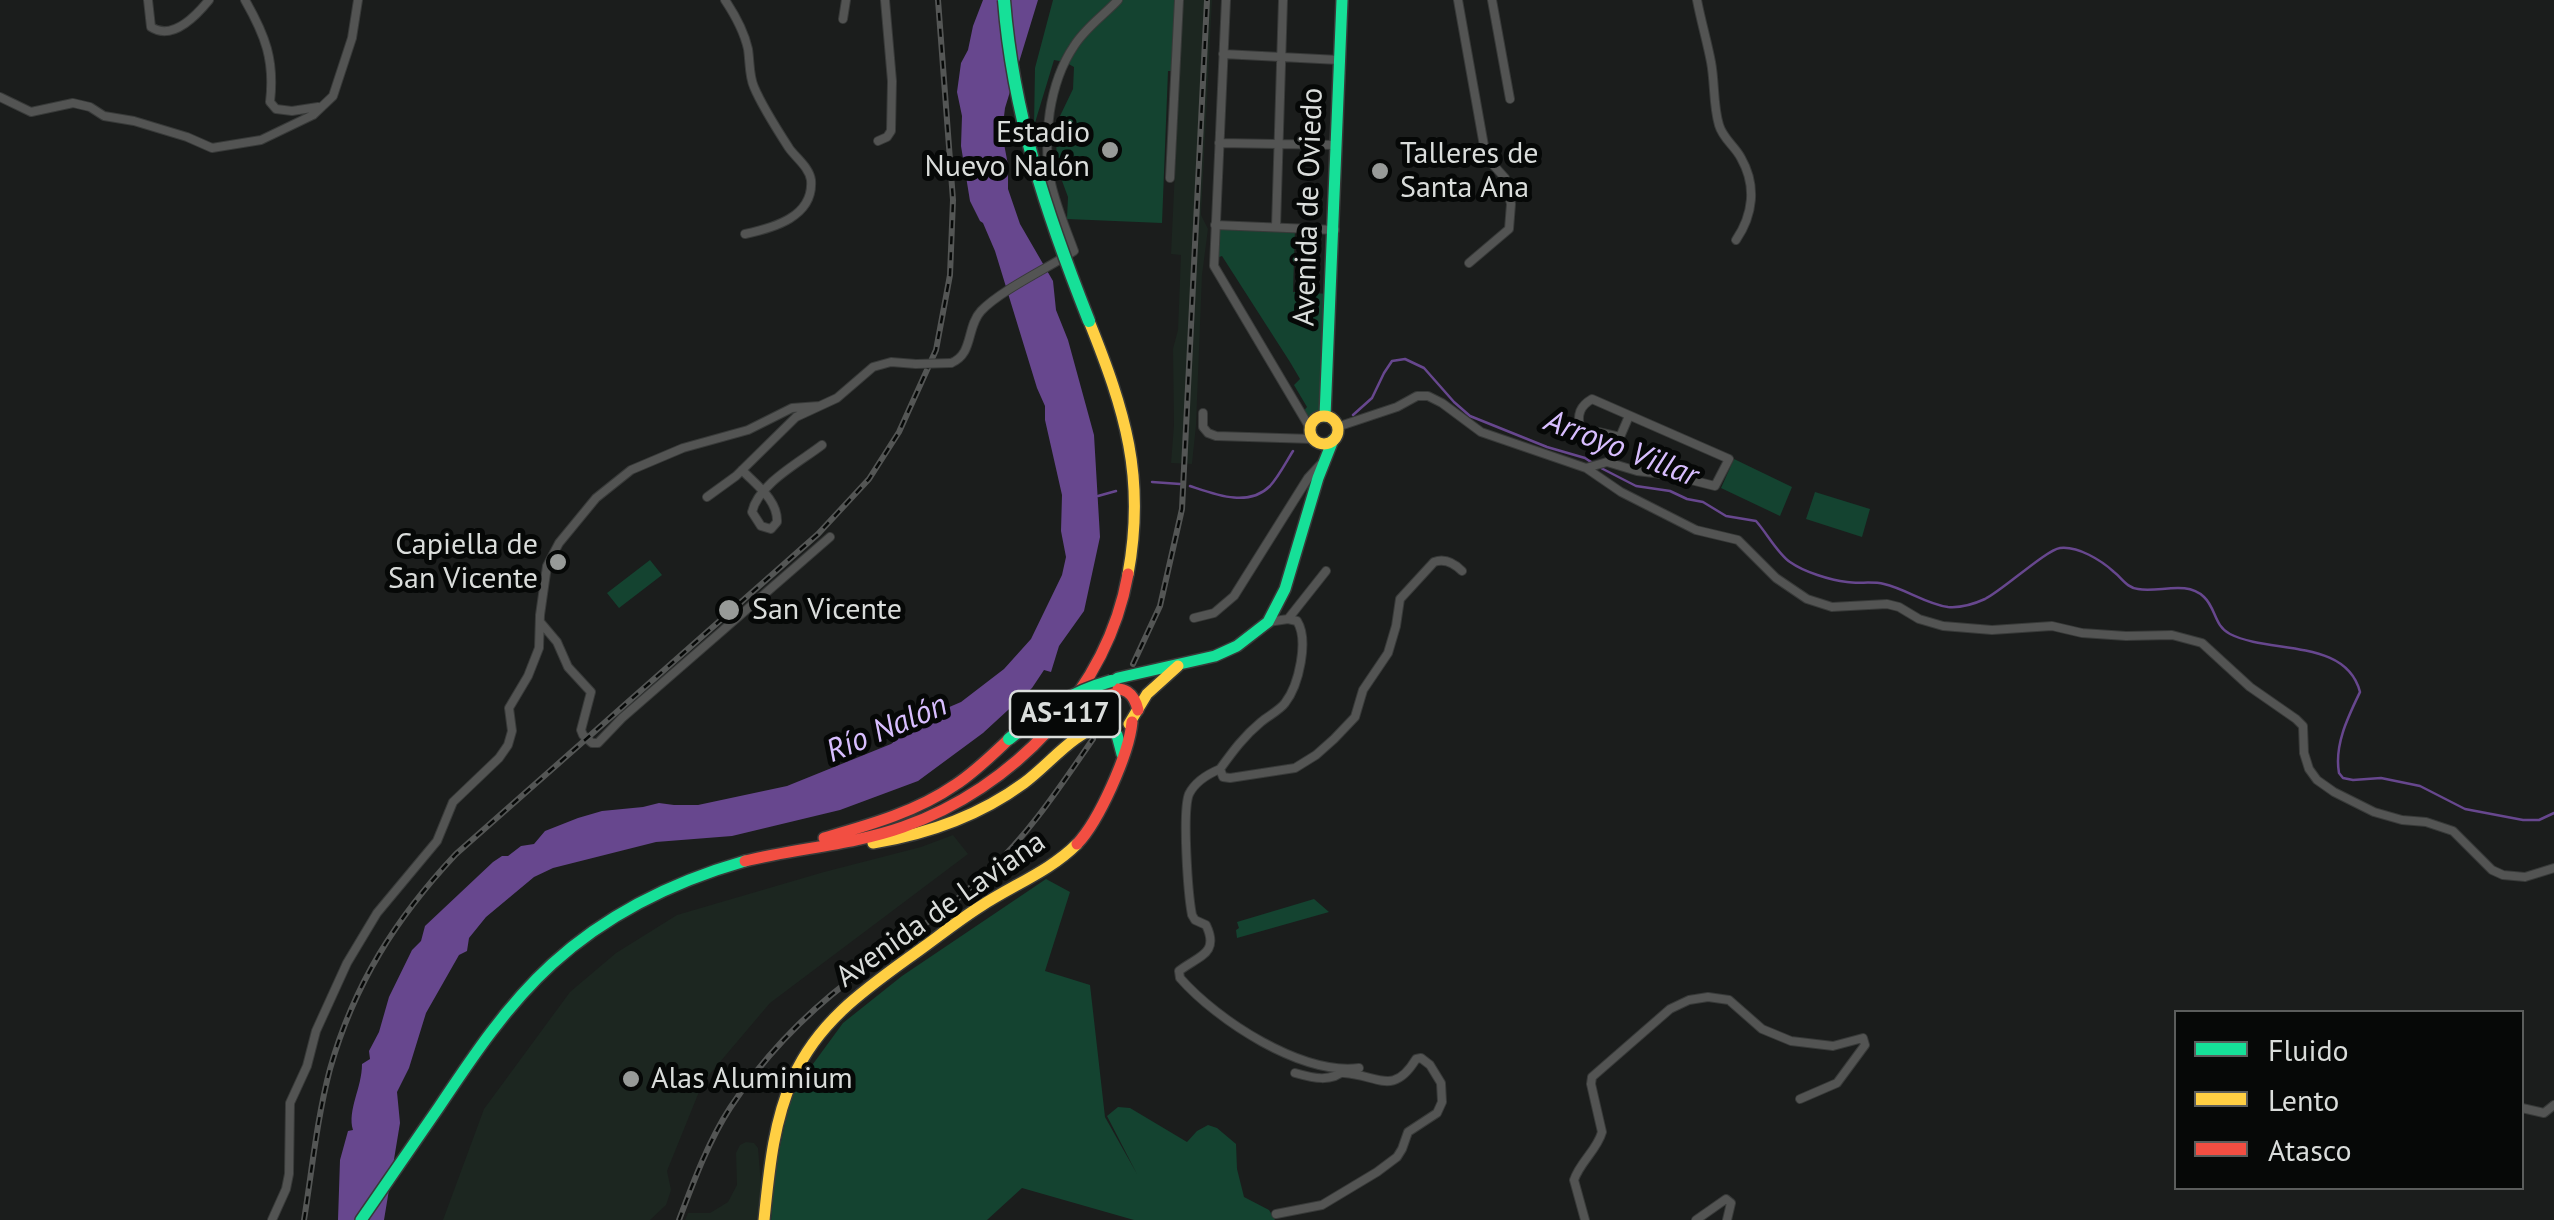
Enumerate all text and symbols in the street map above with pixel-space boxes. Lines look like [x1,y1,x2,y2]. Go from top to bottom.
street label: Avenida de Oviedo [1287,87,1331,327]
place label: Estadio Nuevo Nalón [925,115,1090,186]
place label: Talleres de Santa Ana [1400,136,1539,206]
marker: Estadio Nuevo Nalón [1099,139,1121,161]
marker: Talleres de Santa Ana [1369,160,1391,182]
water label: Arroyo Villar [1539,402,1703,496]
place label: Capiella de San Vicente [388,527,538,598]
marker: Capiella de San Vicente [547,551,569,573]
place label: San Vicente [752,592,902,628]
marker: San Vicente [716,597,742,623]
water label: Río Nalón [821,686,953,772]
road number: AS-117 [1010,691,1120,737]
street label: Avenida de Laviana [829,824,1053,996]
legend [2174,1010,2524,1190]
text: Fluido [2268,1030,2349,1069]
place label: Alas Aluminium [651,1061,853,1097]
marker: Alas Aluminium [620,1068,642,1090]
text: Lento [2268,1080,2339,1119]
text: Atasco [2268,1130,2352,1169]

